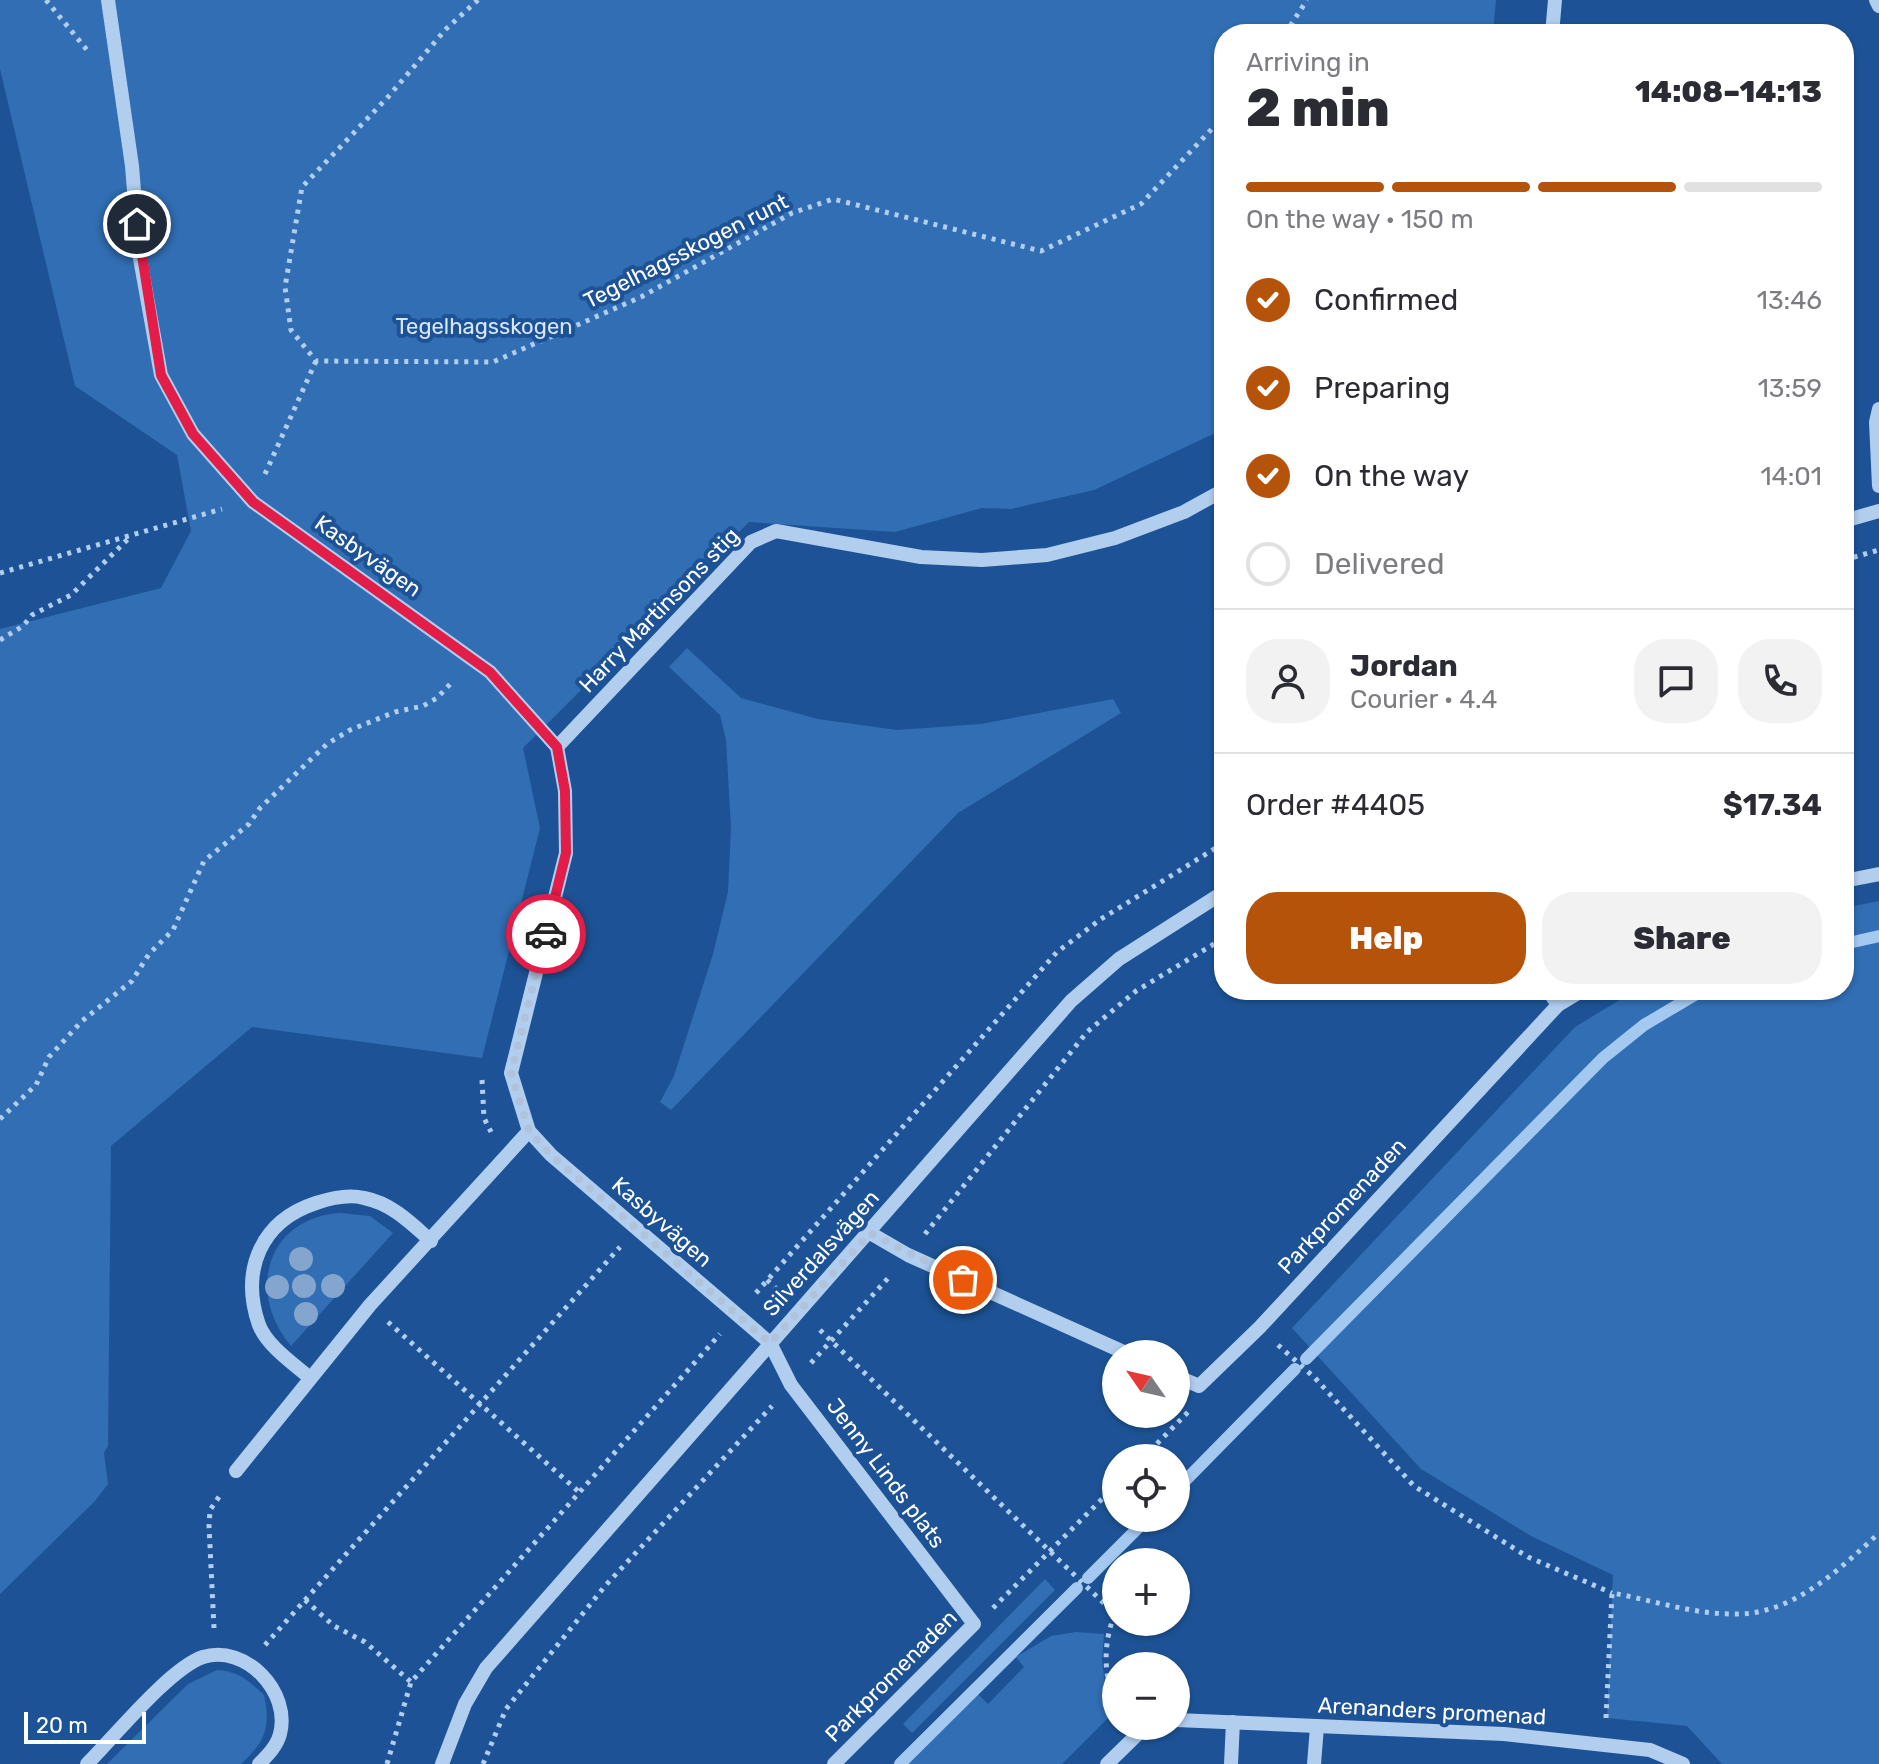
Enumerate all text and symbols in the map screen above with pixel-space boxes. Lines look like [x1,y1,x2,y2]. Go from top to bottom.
text: Arriving in [1246,47,1370,78]
text: 14:08–14:13 [1635,74,1822,110]
text: 2 min [1246,77,1390,139]
street label: Tegelhagsskogen runt [579,188,793,314]
pin [103,190,171,258]
icon: home [115,202,159,246]
text: On the way · 150 m [1246,204,1474,235]
icon: check [1246,278,1290,322]
text: Confirmed [1314,282,1458,318]
text: 13:46 [1757,285,1822,316]
park label: Tegelhagsskogen [395,313,573,340]
icon: check [1246,366,1290,410]
text: Preparing [1314,370,1450,406]
text: 13:59 [1758,373,1822,404]
icon: check [1246,454,1290,498]
text: On the way [1314,458,1469,494]
text: 14:01 [1760,461,1822,492]
street label: Kasbyvägen [310,509,426,603]
street label: Harry Martinsons stig [573,522,745,698]
text: Delivered [1314,546,1445,582]
button: person [1246,639,1330,723]
button: chat [1634,639,1718,723]
button: phone [1738,639,1822,723]
text: Jordan [1350,648,1458,684]
text: Courier · 4.4 [1350,684,1497,715]
text: Order #4405 [1246,787,1425,823]
text: $17.34 [1723,787,1822,823]
button: Help [1246,892,1526,984]
button: Share [1542,892,1822,984]
courier [506,894,586,974]
icon: car [524,912,568,956]
street label: Parkpromenaden [1272,1133,1412,1279]
street label: Kasbyvägen [606,1171,718,1273]
street label: Silverdalsvägen [757,1184,885,1322]
pin [929,1246,997,1314]
icon: bag [941,1258,985,1302]
north arrow [1102,1340,1190,1428]
map controls [1102,1340,1190,1740]
street label: Jenny Linds plats [821,1393,951,1553]
button: locate [1102,1444,1190,1532]
button: + [1102,1548,1190,1636]
street label: Parkpromenaden [819,1604,963,1748]
button: − [1102,1652,1190,1740]
street label: Arenanders promenad [1317,1692,1547,1730]
scale bar [24,1708,146,1744]
text: 20 m [36,1712,88,1739]

